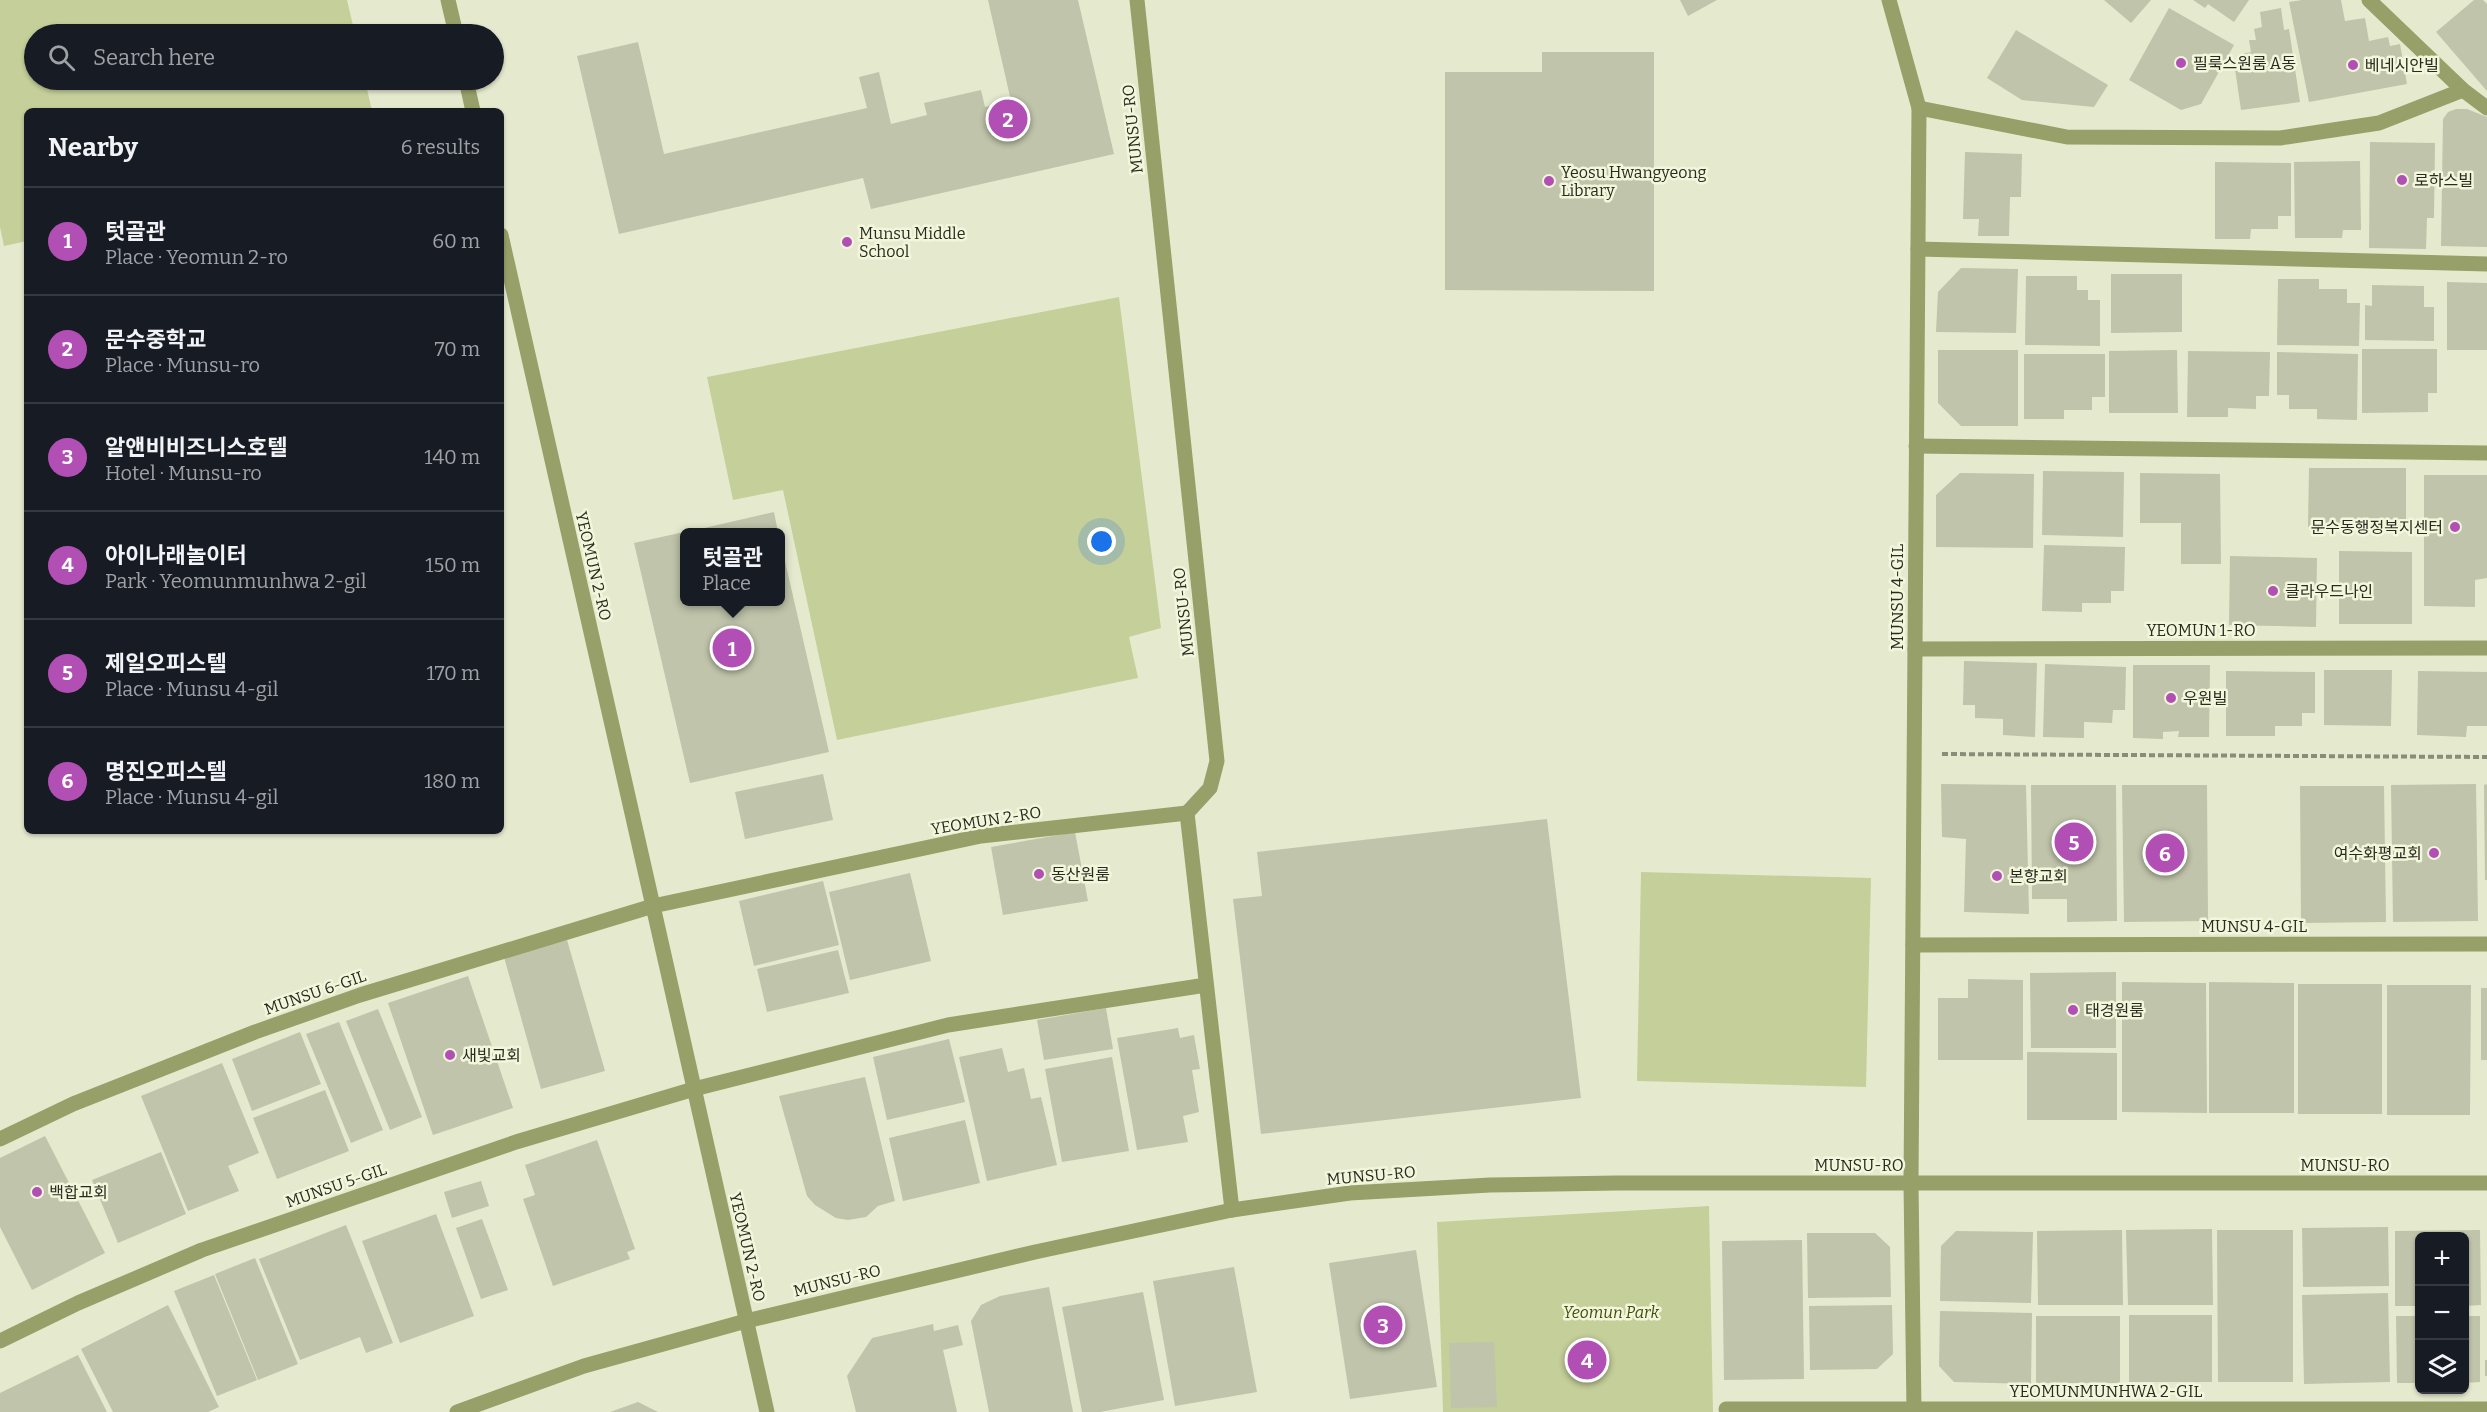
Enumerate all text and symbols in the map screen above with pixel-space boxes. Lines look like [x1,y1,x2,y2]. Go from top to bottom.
search box [24,24,504,90]
icon: search [45,41,78,74]
text: Search here [93,44,215,71]
place label: 필룩스원룸 A동 [2193,54,2296,73]
marker: 필룩스원룸 A동 [2174,56,2188,70]
place label: 베네시안빌 [2365,56,2439,75]
marker: 베네시안빌 [2346,58,2360,72]
street label: MUNSU-RO [1118,83,1147,174]
pin: 2 [988,96,1028,142]
text: Nearby [48,132,138,163]
text: 6 results [401,135,480,159]
place label: Yeosu Hwangyeong Library [1561,163,1707,200]
place label: 로하스빌 [2414,171,2473,190]
marker: 로하스빌 [2395,173,2409,187]
marker: Yeosu Hwangyeong Library [1542,174,1556,188]
text: 텃골관 [105,218,166,245]
place label: Munsu Middle School [859,224,965,261]
text: 1 [63,229,72,253]
text: 60 m [432,229,480,253]
marker: Munsu Middle School [840,235,854,249]
text: Place · Yeomun 2-ro [105,245,288,269]
text: 문수중학교 [105,326,206,353]
text: 2 [62,337,73,361]
text: 70 m [434,337,480,361]
text: Place · Munsu-ro [105,353,260,377]
text: 알앤비비즈니스호텔 [105,434,287,461]
text: 3 [62,445,73,469]
text: 140 m [424,445,480,469]
text: Hotel · Munsu-ro [105,461,262,485]
street label: YEOMUN 2-RO [572,510,615,623]
place label: 문수동행정복지센터 [2311,518,2443,537]
marker: 문수동행정복지센터 [2448,520,2462,534]
your location [1087,527,1116,556]
popup [680,528,785,606]
text: 아이나래놀이터 [105,542,247,569]
text: 텃골관 [702,544,763,571]
street label: MUNSU 4-GIL [1888,544,1907,650]
text: 4 [61,553,74,577]
text: 150 m [425,553,480,577]
street label: MUNSU-RO [1169,566,1198,657]
text: Park · Yeomunmunhwa 2-gil [105,569,367,593]
text: Place [702,571,751,595]
place label: 클라우드나인 [2285,582,2373,601]
marker: 클라우드나인 [2266,584,2280,598]
street label: YEOMUN 1-RO [2146,621,2256,640]
pin: 1 [712,626,752,670]
text: 제일오피스텔 [105,650,226,677]
text: 5 [62,661,73,685]
text: 170 m [427,661,480,685]
text: Place · Munsu 4-gil [105,677,278,701]
place label: 우원빌 [2183,689,2227,708]
marker: 우원빌 [2164,691,2178,705]
text: 명진오피스텔 [105,758,226,785]
text: 6 [62,769,73,793]
text: 180 m [424,769,480,793]
text: Place · Munsu 4-gil [105,785,278,809]
street label: YEOMUN 2-RO [930,802,1043,839]
pin: 5 [2054,820,2094,864]
pin: 6 [2146,830,2184,876]
place label: 여수화평교회 [2334,844,2422,863]
marker: 여수화평교회 [2427,846,2441,860]
place label: 동산원룸 [1051,865,1110,884]
marker: 동산원룸 [1032,867,1046,881]
place label: 본향교회 [2009,867,2068,886]
marker: 본향교회 [1990,869,2004,883]
street label: MUNSU 4-GIL [2201,917,2307,936]
street label: MUNSU 6-GIL [262,966,369,1019]
place label: 태경원룸 [2085,1001,2144,1020]
marker: 태경원룸 [2066,1003,2080,1017]
place label: 새빛교회 [462,1046,521,1065]
marker: 새빛교회 [443,1048,457,1062]
street label: MUNSU-RO [1814,1156,1904,1175]
street label: MUNSU-RO [2300,1156,2390,1175]
street label: MUNSU 5-GIL [283,1159,389,1212]
street label: MUNSU-RO [1326,1162,1416,1189]
place label: 백합교회 [49,1183,108,1202]
marker: 백합교회 [30,1185,44,1199]
street label: YEOMUN 2-RO [726,1191,769,1304]
map controls [2415,1232,2469,1394]
button: + [2415,1232,2469,1286]
street label: MUNSU-RO [791,1260,883,1301]
button: − [2415,1286,2469,1340]
pin: 3 [1364,1302,1402,1348]
park label: Yeomun Park [1563,1303,1659,1322]
pin: 4 [1568,1338,1606,1382]
button: layers [2415,1340,2469,1394]
street label: YEOMUNMUNHWA 2-GIL [2010,1382,2203,1401]

